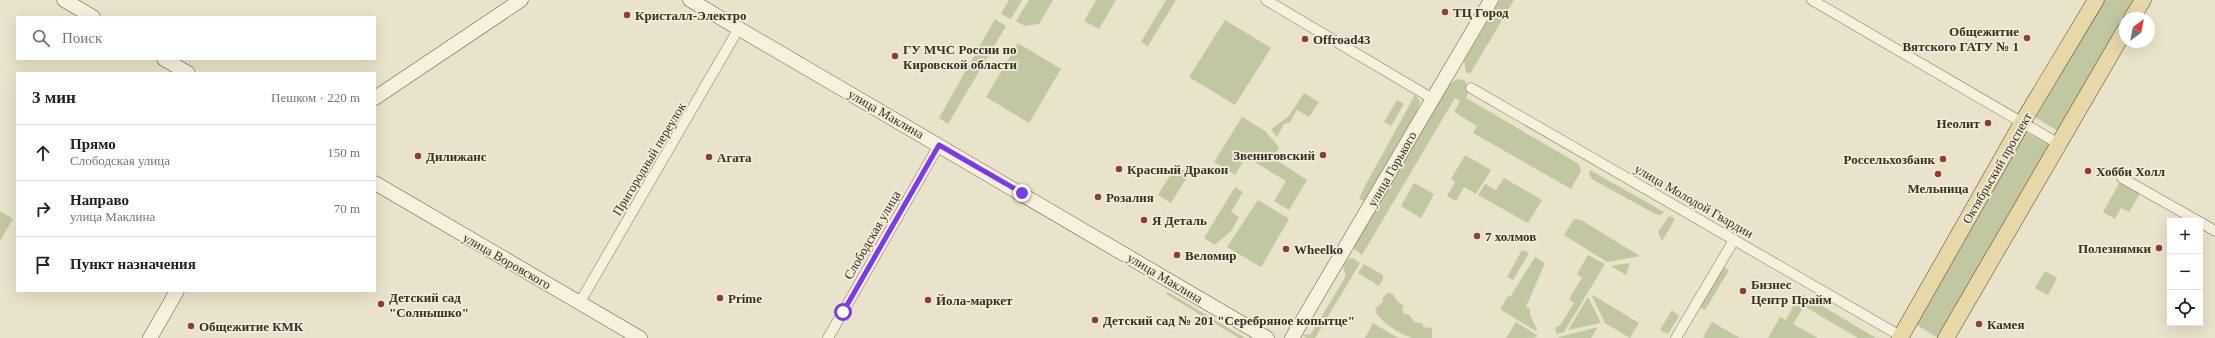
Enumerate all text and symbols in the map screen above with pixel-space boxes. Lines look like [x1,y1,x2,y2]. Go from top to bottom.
place label: ТЦ Город [1453,5,1509,20]
marker: ТЦ Город [1440,7,1450,17]
place label: Кристалл-Электро [635,8,746,23]
marker: Кристалл-Электро [622,10,632,20]
north arrow [2119,12,2155,48]
search box [16,16,376,60]
place label: Общежитие Вятского ГАТУ № 1 [1902,24,2019,54]
icon: search [30,27,52,49]
text: Поиск [62,30,102,46]
place label: Offroad43 [1313,32,1371,47]
marker: Общежитие Вятского ГАТУ № 1 [2022,33,2032,43]
marker: Offroad43 [1300,34,1310,44]
place label: ГУ МЧС России по Кировской области [903,42,1017,72]
marker: ГУ МЧС России по Кировской области [890,51,900,61]
street label: улица Маклина [845,86,927,142]
text: 3 мин [32,88,76,107]
text: Пешком · 220 m [271,90,360,105]
street label: Пригородный переулок [609,99,689,218]
street label: Октябрьский проспект [1959,109,2035,226]
place label: Неолит [1937,116,1981,131]
marker: Неолит [1983,118,1993,128]
street label: улица Горького [1364,129,1420,209]
text: Прямо [70,136,116,152]
icon: ahead [32,142,54,164]
text: 150 m [327,145,360,160]
place label: Звениговский [1233,148,1316,163]
place label: Дилижанс [426,149,487,164]
place label: Агата [717,150,752,165]
marker: Звениговский [1318,150,1328,160]
marker: Дилижанс [413,151,423,161]
marker: Агата [704,152,714,162]
place label: Россельхозбанк [1844,152,1936,167]
text: Слободская улица [70,153,170,168]
marker: Россельхозбанк [1938,154,1948,164]
street label: улица Молодой Гвардии [1632,161,1756,241]
place label: Красный Дракон [1127,162,1229,177]
marker: Красный Дракон [1114,164,1124,174]
place label: Хобби Холл [2096,164,2165,179]
marker: Хобби Холл [2083,166,2093,176]
marker: Мельница [1933,169,1943,179]
place label: Мельница [1907,181,1969,196]
route end [1013,184,1031,202]
street label: Слободская улица [841,188,904,282]
place label: Розалия [1106,190,1154,205]
text: Направо [70,192,129,208]
marker: Розалия [1093,192,1103,202]
icon: right [32,198,54,220]
text: 70 m [334,201,360,216]
text: улица Маклина [70,209,155,224]
place label: Я Деталь [1152,213,1207,228]
marker: Я Деталь [1139,215,1149,225]
map controls [2167,218,2203,326]
button: + [2167,218,2203,254]
place label: 7 холмов [1485,229,1536,244]
street label: улица Воровского [460,230,554,292]
marker: 7 холмов [1472,231,1482,241]
place label: Полезнямки [2078,241,2152,256]
place label: Wheelko [1294,242,1343,257]
marker: Полезнямки [2154,243,2164,253]
marker: Wheelko [1281,244,1291,254]
place label: Веломир [1185,248,1237,263]
street label: улица Маклина [1125,250,1206,306]
marker: Веломир [1172,250,1182,260]
icon: arrive [32,254,54,276]
button: − [2167,254,2203,290]
text: Пункт назначения [70,256,196,272]
place label: Бизнес Центр Прайм [1751,277,1832,307]
marker: Бизнес Центр Прайм [1738,286,1748,296]
place label: Детский сад "Солнышко" [389,290,469,320]
button: locate [2167,290,2203,326]
place label: Prime [728,291,762,306]
marker: Prime [715,293,725,303]
place label: Йола-маркет [936,293,1013,308]
marker: Йола-маркет [923,295,933,305]
marker: Детский сад "Солнышко" [376,299,386,309]
route start [834,303,852,321]
place label: Детский сад № 201 "Серебряное копытце" [1103,313,1355,328]
marker: Детский сад № 201 "Серебряное копытце" [1090,315,1100,325]
place label: Камея [1987,317,2024,332]
place label: Общежитие КМК [199,319,304,334]
marker: Камея [1974,319,1984,329]
marker: Общежитие КМК [186,321,196,331]

